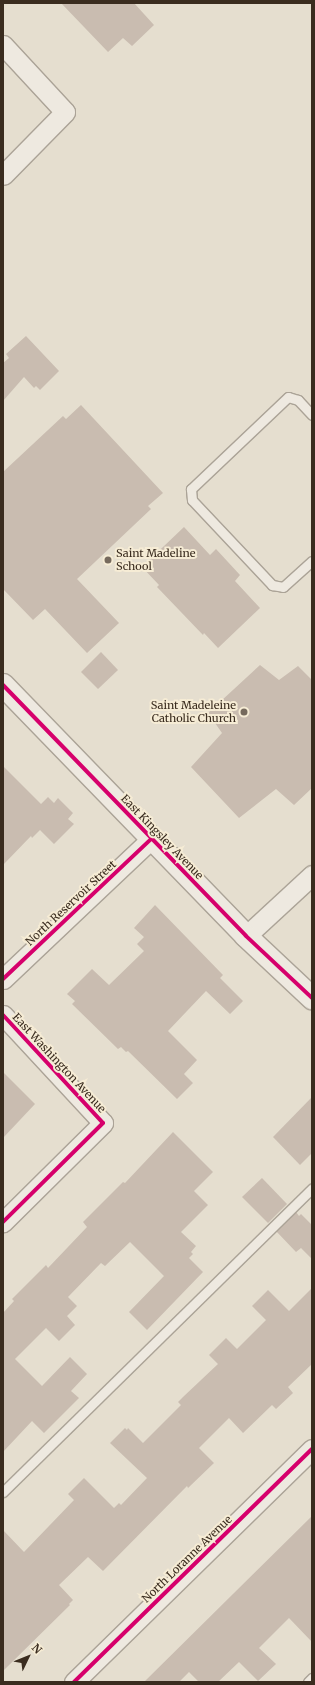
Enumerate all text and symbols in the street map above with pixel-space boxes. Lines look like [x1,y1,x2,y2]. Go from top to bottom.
place label: Saint Madeline School [116,547,195,573]
marker: Saint Madeline School [103,555,113,565]
place label: Saint Madeleine Catholic Church [151,699,236,725]
marker: Saint Madeleine Catholic Church [239,707,249,717]
street label: East Kingsley Avenue [118,792,206,882]
street label: North Reservoir Street [23,858,119,948]
street label: East Washington Avenue [10,1011,108,1115]
street label: North Loranne Avenue [139,1513,235,1605]
north arrow [8,1637,48,1677]
text: N [29,1641,45,1657]

